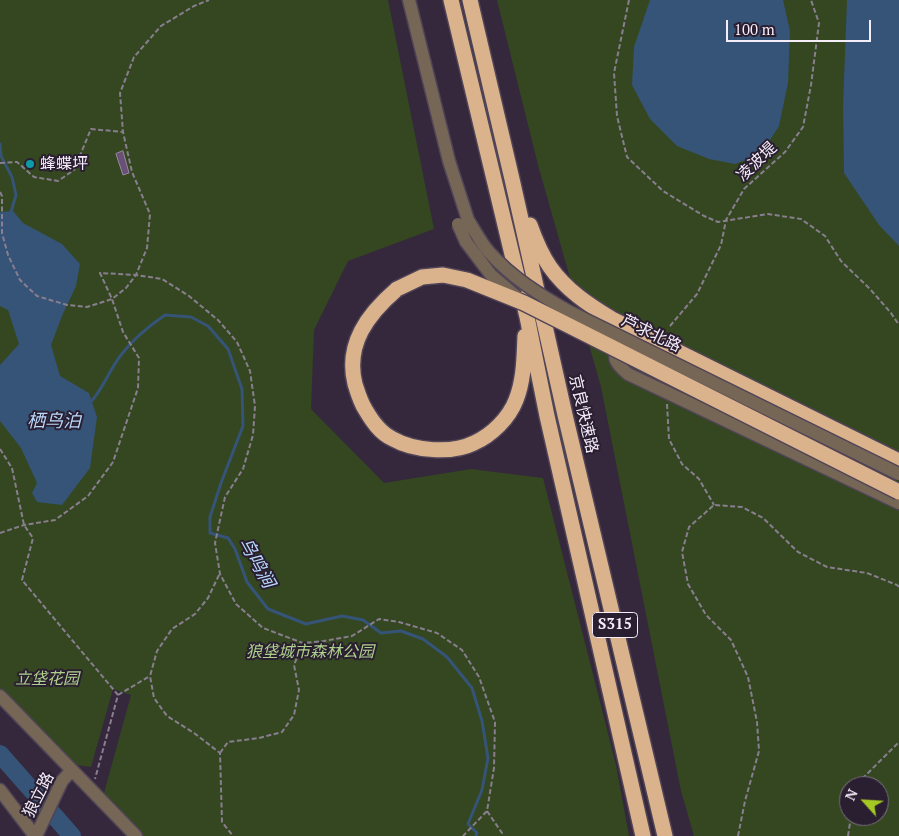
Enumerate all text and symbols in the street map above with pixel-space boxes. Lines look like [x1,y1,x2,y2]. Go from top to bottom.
scale bar [729,10,874,42]
text: 100 m [734,19,775,39]
street label: 凌波堤 [733,138,781,186]
place label: 蜂蝶坪 [40,154,88,174]
marker: 蜂蝶坪 [24,158,36,170]
street label: 芦求北路 [618,311,684,357]
street label: 京良快速路 [565,373,601,455]
water label: 栖鸟泊 [27,411,81,433]
water label: 鸟鸣涧 [233,534,279,592]
road number: S315 [592,612,638,638]
park label: 狼垡城市森林公园 [246,642,374,662]
park label: 立垡花园 [15,669,79,689]
street label: 狼立路 [20,769,58,821]
north arrow [839,776,889,826]
text: N [840,786,862,804]

